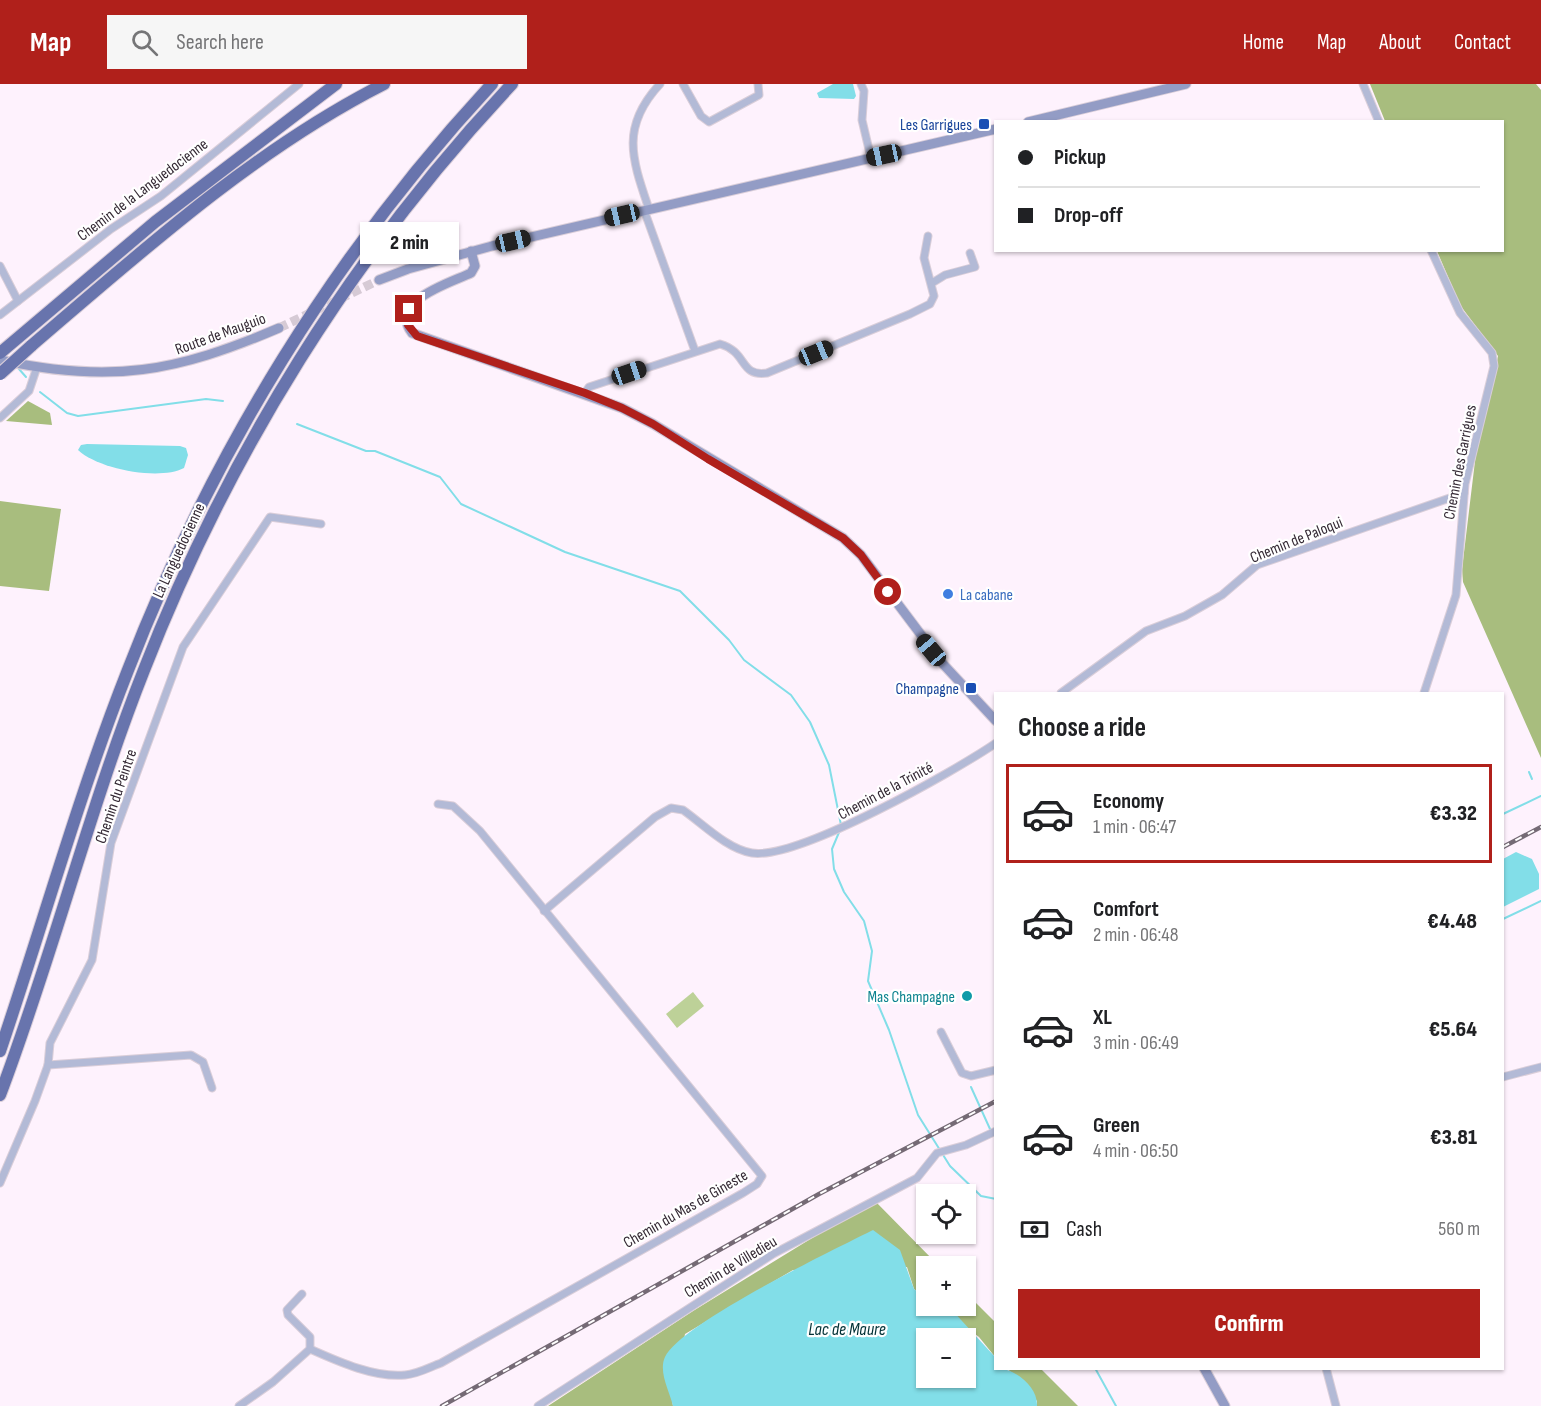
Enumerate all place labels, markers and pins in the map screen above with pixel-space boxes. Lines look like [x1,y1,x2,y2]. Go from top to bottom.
place label: Les Garrigues [900,116,972,135]
marker: Les Garrigues [977,117,991,131]
place label: La cabane [960,586,1013,605]
marker: La cabane [941,587,955,601]
place label: Champagne [896,680,959,699]
marker: Champagne [964,681,978,695]
place label: Mas Champagne [868,988,955,1007]
marker: Mas Champagne [960,989,974,1003]

